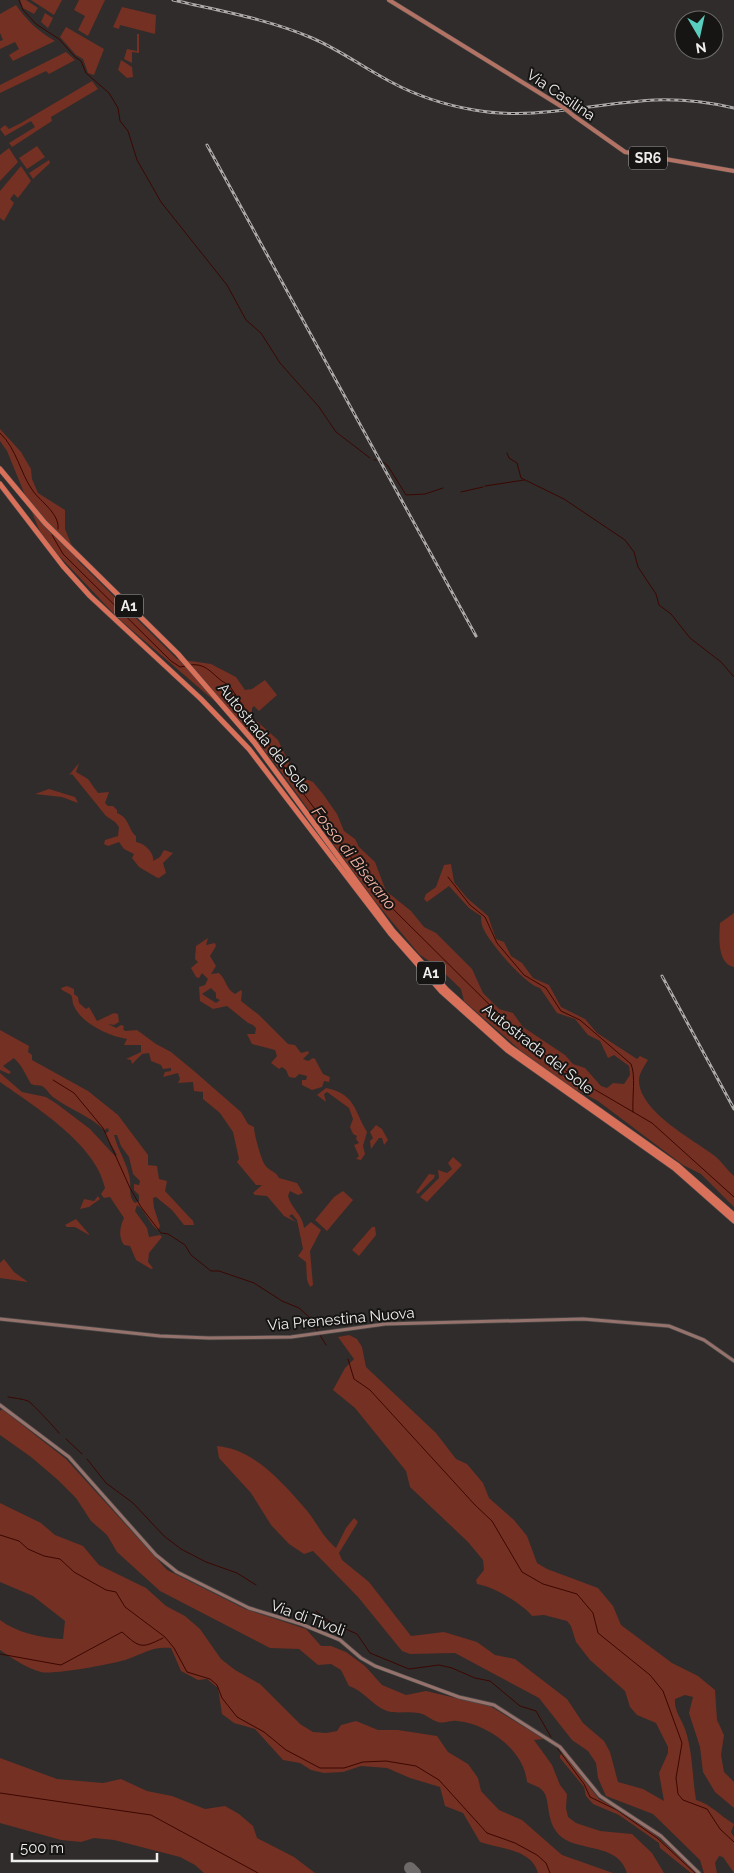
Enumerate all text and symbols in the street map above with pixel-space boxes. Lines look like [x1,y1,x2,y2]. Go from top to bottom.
north arrow [674,10,724,60]
text: N [695,39,708,57]
street label: Via Casilina [523,66,599,124]
road number: SR6 [629,146,667,170]
road number: A1 [115,594,143,618]
street label: Autostrada del Sole [214,679,314,797]
water label: Fosso di Biserano [308,803,400,913]
road number: A1 [417,961,445,984]
street label: Autostrada del Sole [479,1000,597,1098]
street label: Via Prenestina Nuova [267,1304,415,1334]
street label: Via di Tivoli [268,1596,348,1640]
scale bar [12,1830,158,1862]
text: 500 m [20,1839,64,1857]

